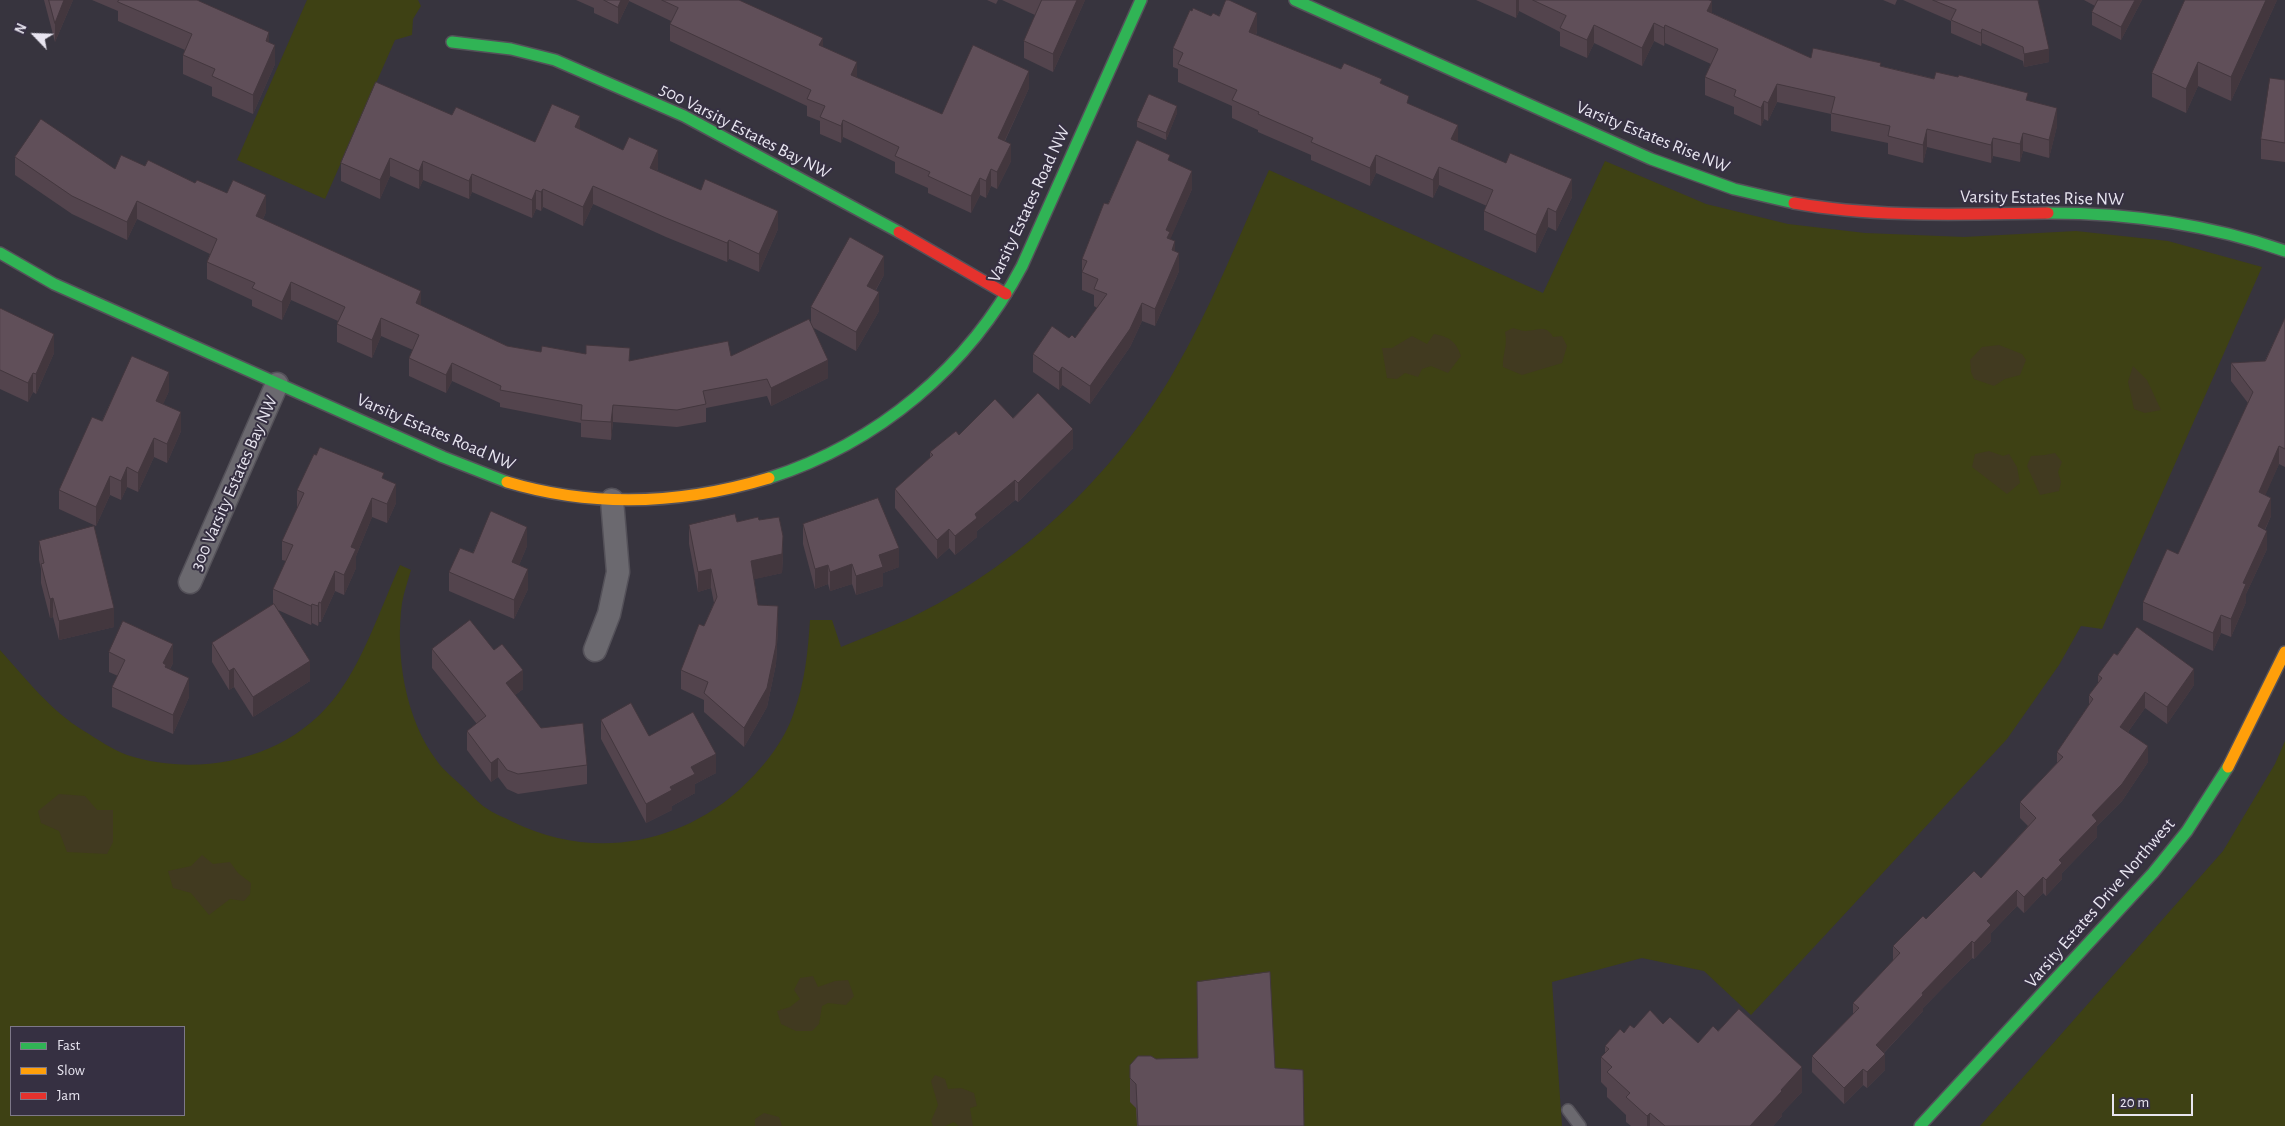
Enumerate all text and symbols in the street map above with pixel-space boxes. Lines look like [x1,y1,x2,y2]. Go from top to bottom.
north arrow [10,10,60,60]
text: N [13,22,30,36]
street label: 500 Varsity Estates Bay NW [656,78,834,184]
street label: Varsity Estates Rise NW [1573,96,1733,178]
street label: Varsity Estates Road NW [983,122,1075,286]
street label: Varsity Estates Rise NW [1960,186,2124,210]
street label: Varsity Estates Road NW [353,389,519,475]
street label: 300 Varsity Estates Bay NW [186,392,282,574]
street label: Varsity Estates Drive Northwest [2020,814,2180,992]
legend [10,1026,185,1116]
text: Fast [57,1038,80,1053]
text: Slow [57,1063,85,1078]
scale bar [2115,1084,2196,1116]
text: Jam [57,1088,80,1103]
text: 20 m [2120,1095,2149,1110]

